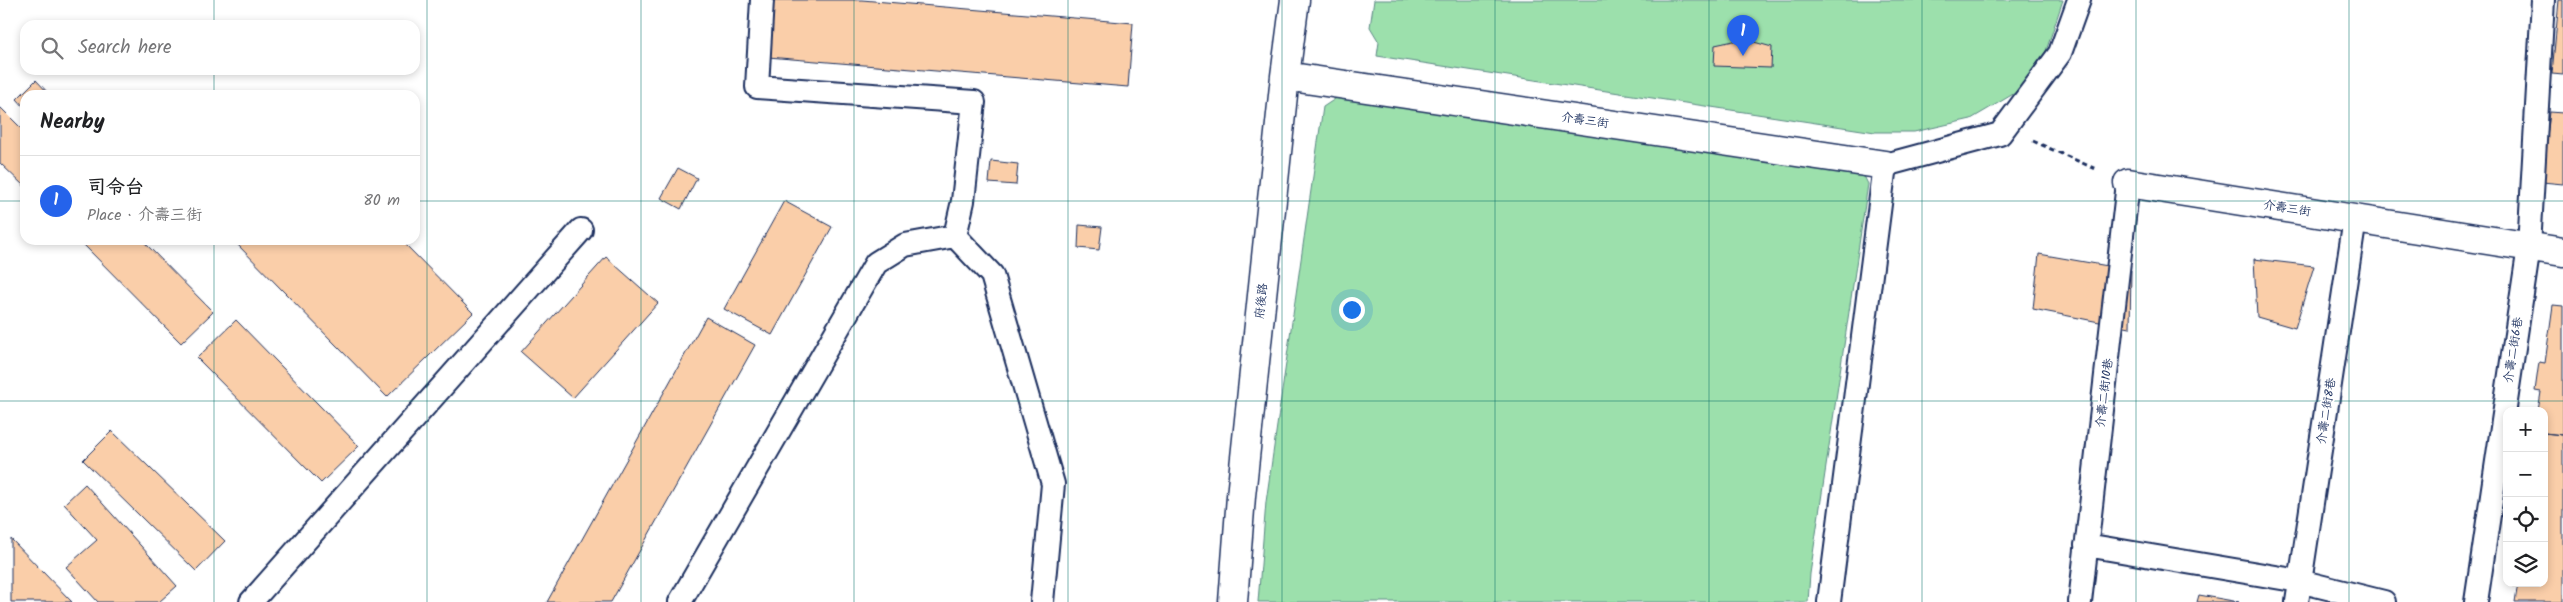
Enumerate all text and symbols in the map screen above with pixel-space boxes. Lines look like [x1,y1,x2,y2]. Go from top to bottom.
pin: 1 [1727,15,1759,56]
search box [20,20,420,75]
text: Search here [78,33,172,63]
icon: search [38,34,66,62]
text: Nearby [40,106,105,139]
street label: 介壽三街 [1560,108,1610,133]
text: 司令台 [87,173,144,203]
text: 1 [54,188,58,213]
text: 80 m [363,188,400,213]
street label: 介壽三街 [2262,195,2312,222]
text: Place · 介壽三街 [87,203,202,228]
street label: 府後路 [1250,282,1273,320]
your location [1339,297,1365,323]
street label: 介壽二街6巷 [2499,316,2528,384]
street label: 介壽二街10巷 [2091,357,2118,429]
street label: 介壽二街8巷 [2312,376,2341,446]
map controls [2503,407,2548,587]
button: + [2503,407,2548,452]
button: − [2503,452,2548,497]
button: locate [2503,497,2548,542]
button: layers [2503,542,2548,587]

